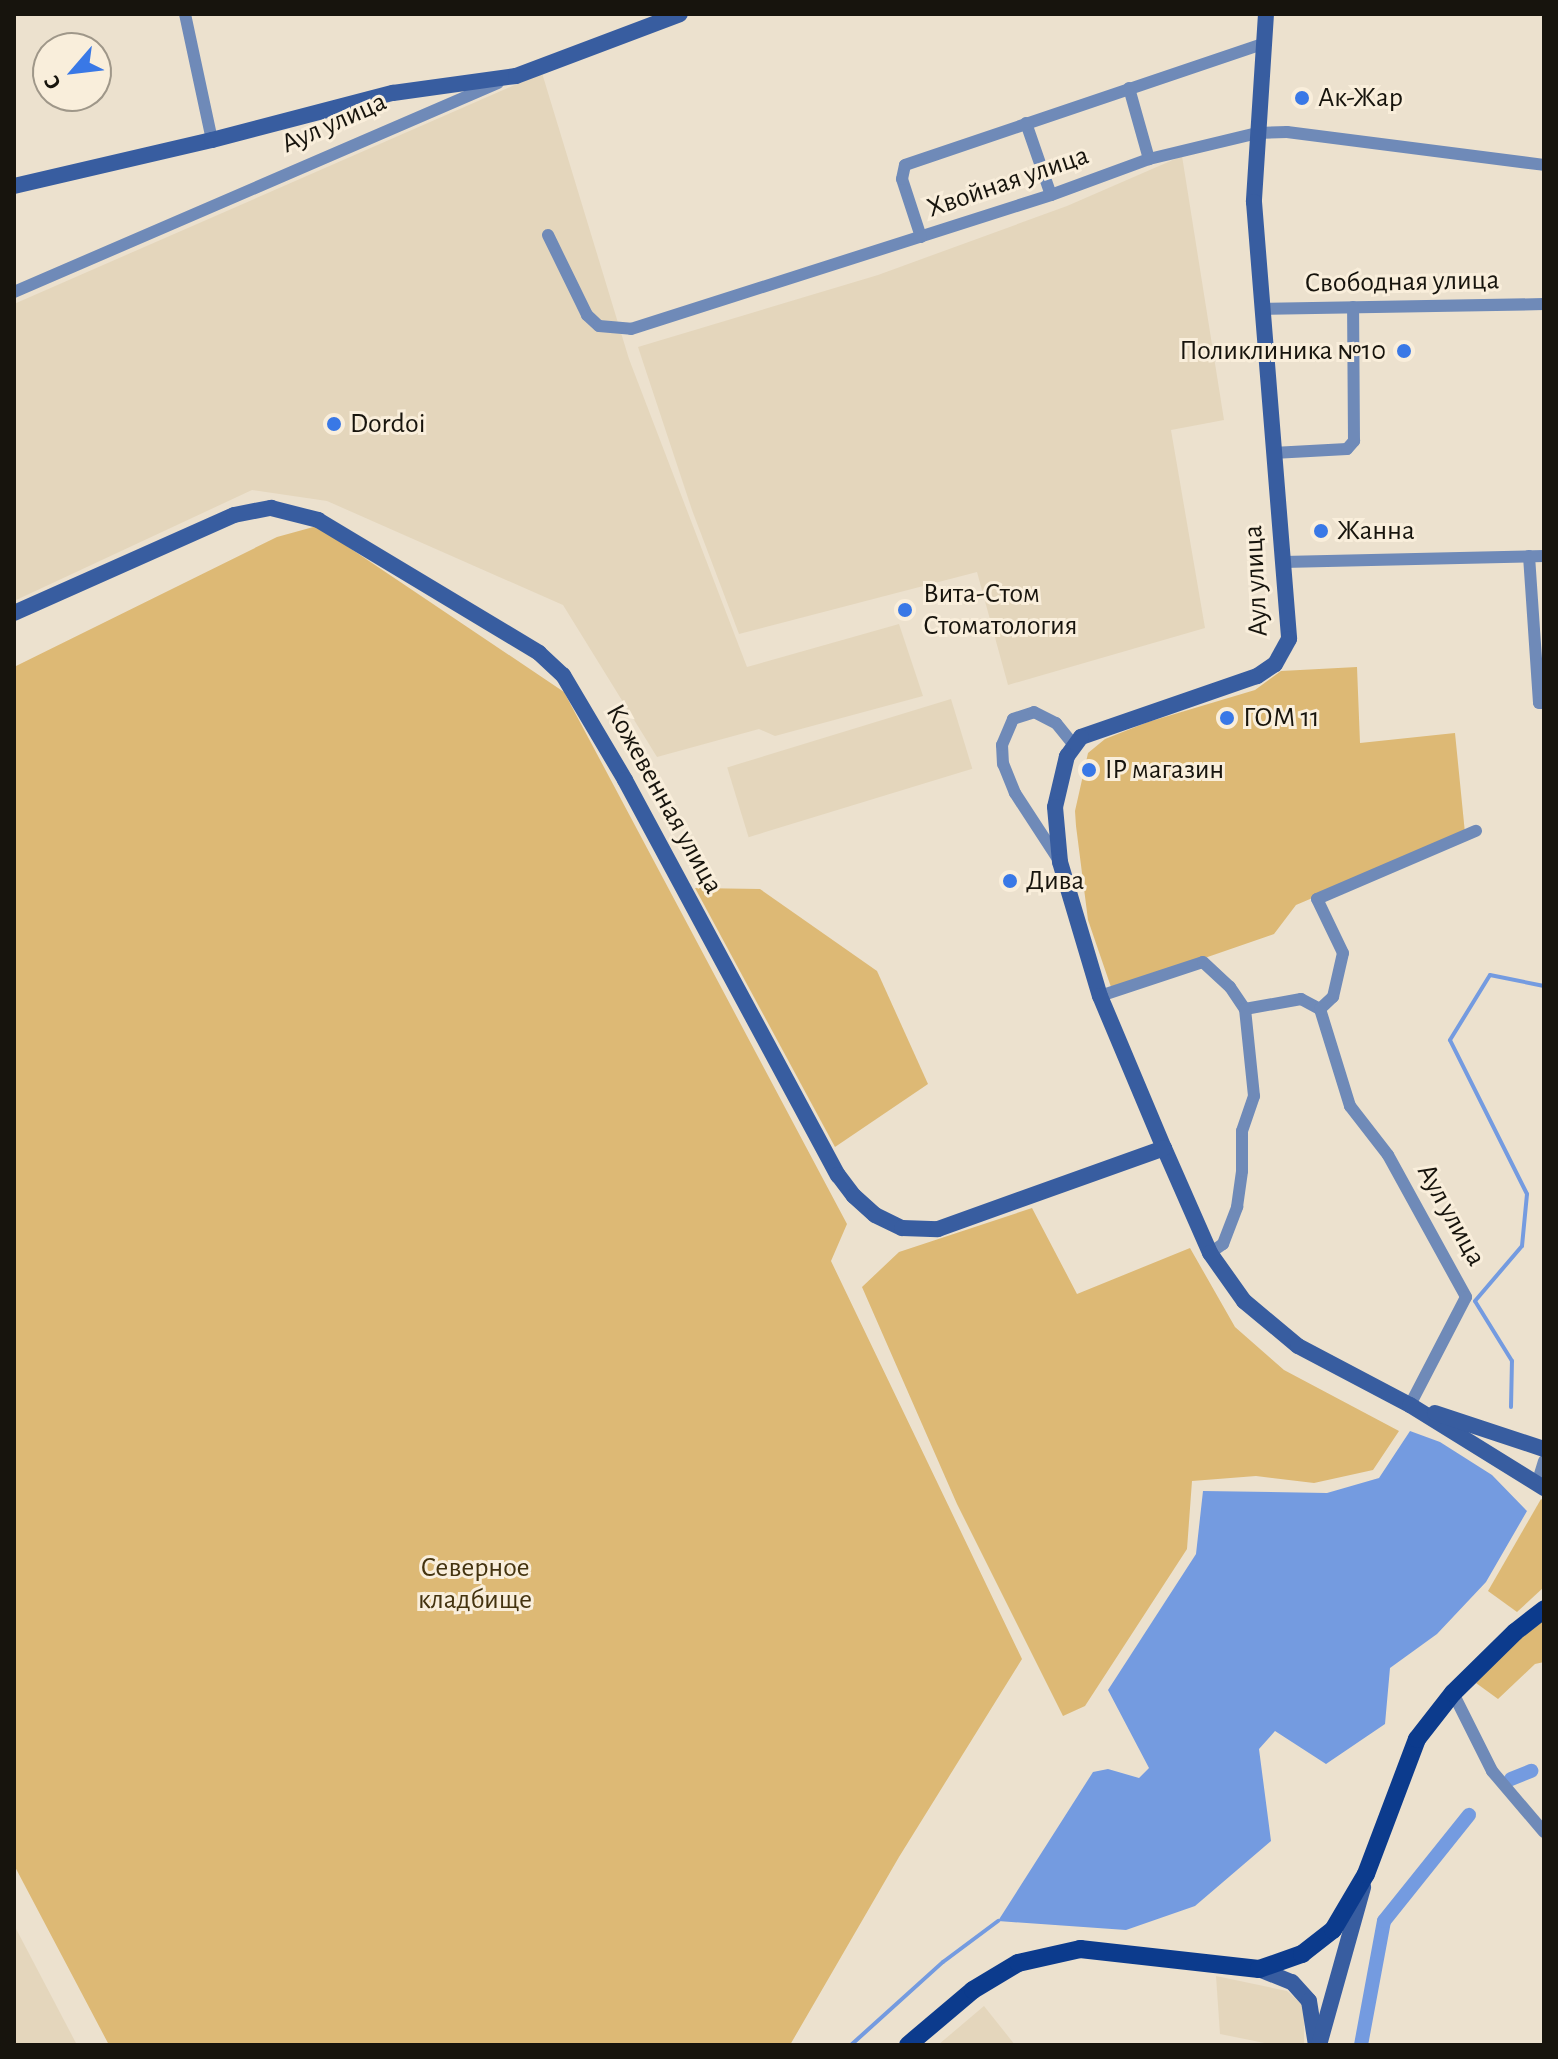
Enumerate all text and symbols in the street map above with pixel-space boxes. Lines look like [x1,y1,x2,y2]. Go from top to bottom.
north arrow [32,32,112,112]
text: С [40,72,65,93]
place label: Ак-Жар [1318,81,1403,115]
street label: Аул улица [276,85,392,161]
marker: Ак-Жар [1293,89,1311,107]
street label: Хвойная улица [923,139,1093,225]
street label: Свободная улица [1304,264,1500,300]
place label: Поликлиника №10 [1179,334,1386,368]
marker: Поликлиника №10 [1393,340,1415,362]
place label: Dordoi [350,407,426,441]
marker: Dordoi [325,415,343,433]
place label: Жанна [1337,514,1415,548]
marker: Жанна [1312,522,1330,540]
street label: Аул улица [1236,524,1276,638]
place label: Вита-Стом Стоматология [923,577,1078,643]
marker: Вита-Стом Стоматология [894,599,916,621]
street label: Кожевенная улица [598,698,730,900]
place label: ГОМ 11 [1243,701,1320,735]
marker: ГОМ 11 [1218,709,1236,727]
place label: IP магазин [1105,753,1224,787]
marker: IP магазин [1080,761,1098,779]
place label: Дива [1026,864,1084,898]
marker: Дива [1001,872,1019,890]
street label: Аул улица [1409,1158,1493,1272]
park label: Северное кладбище [418,1551,532,1617]

